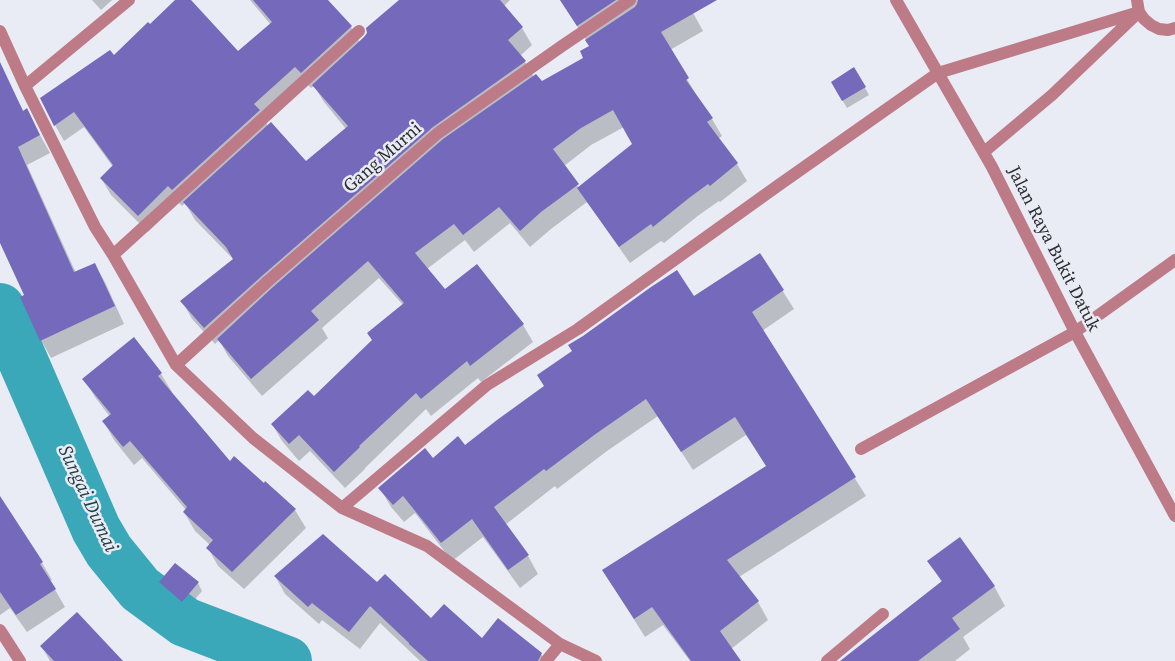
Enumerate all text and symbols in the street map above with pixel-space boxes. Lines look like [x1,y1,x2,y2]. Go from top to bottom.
street label: Gang Murni [340,118,426,198]
street label: Jalan Raya Bukit Datuk [1002,163,1104,335]
water label: Sungai Dumai [52,442,122,556]

